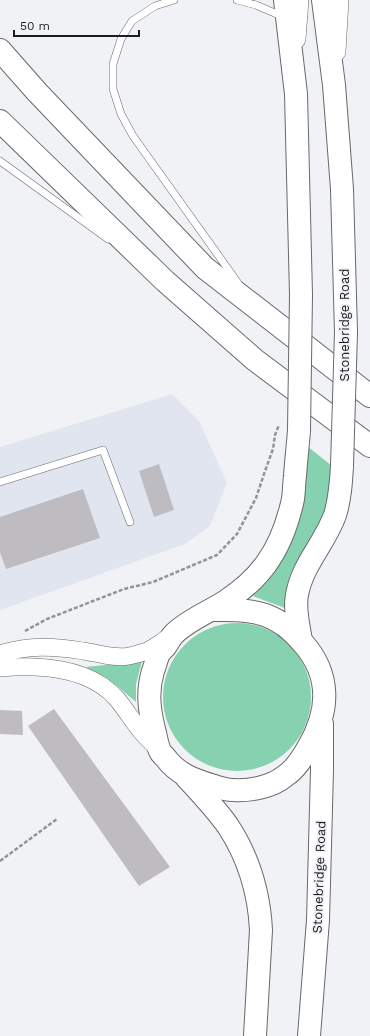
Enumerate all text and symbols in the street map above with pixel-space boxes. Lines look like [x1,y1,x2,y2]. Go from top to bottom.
scale bar [14,12,139,38]
text: 50 m [20,19,50,33]
street label: Stonebridge Road [337,269,352,381]
street label: Stonebridge Road [310,820,328,934]

